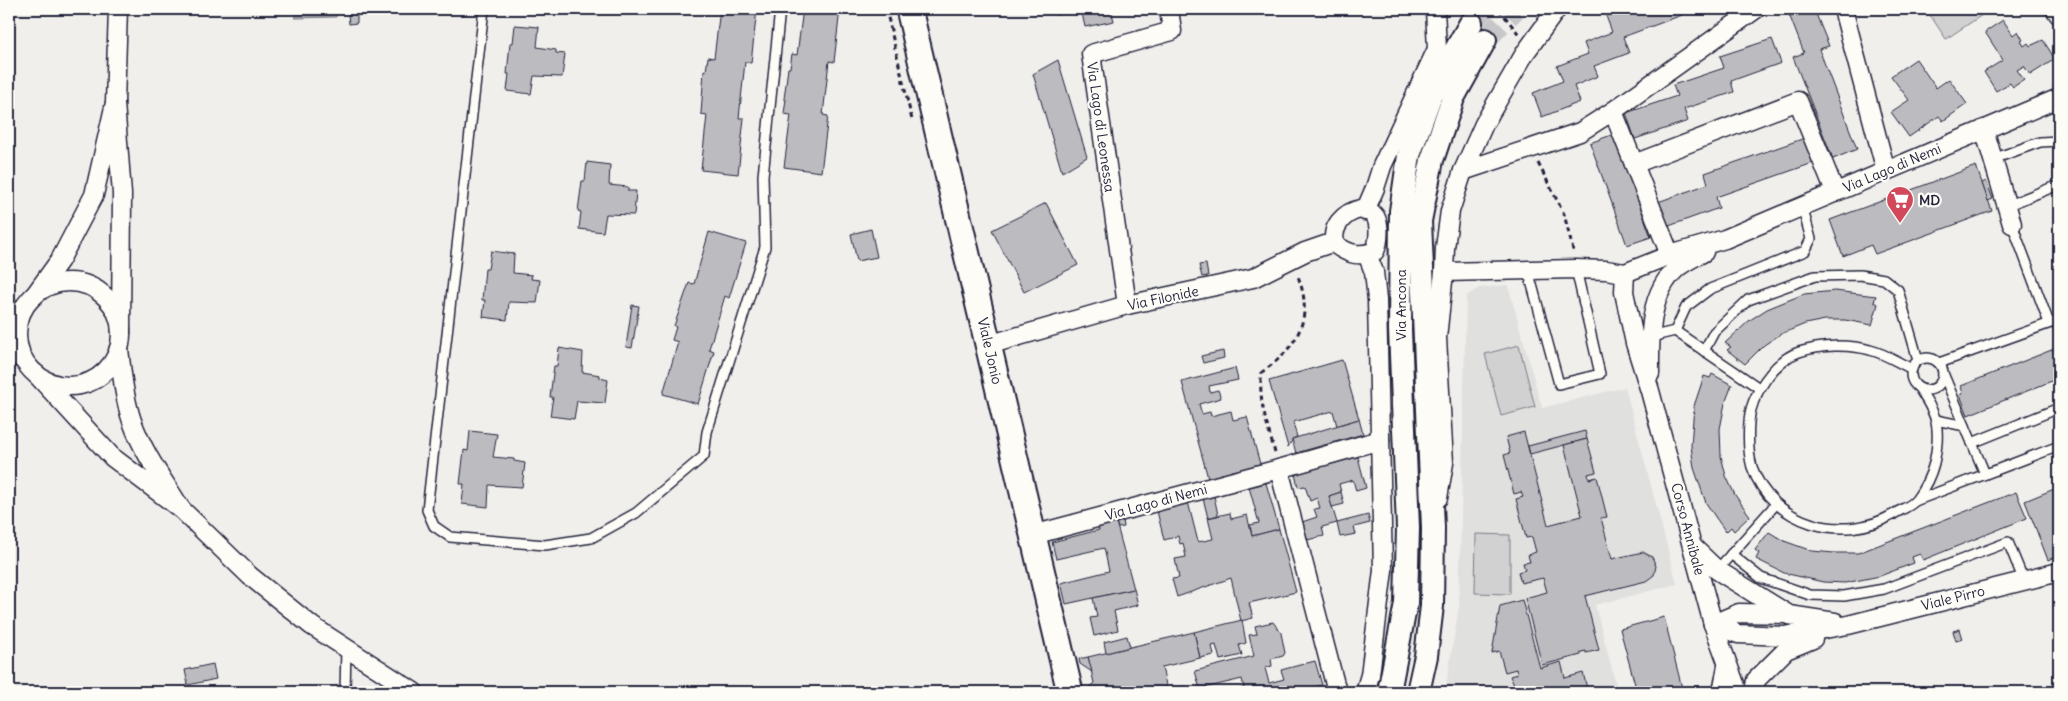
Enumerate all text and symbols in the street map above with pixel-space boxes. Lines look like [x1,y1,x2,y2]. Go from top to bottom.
street label: Via Lago di Leonessa [1083,61,1119,193]
street label: Via Lago di Nemi [1840,139,1944,197]
supermarket icon: MD [1885,185,1915,224]
place label: MD [1919,191,1940,209]
street label: Via Ancona [1392,269,1410,341]
street label: Via Filonide [1126,282,1200,314]
street label: Viale Jonio [974,316,1006,386]
street label: Via Lago di Nemi [1103,480,1209,524]
street label: Corso Annibale [1667,481,1709,577]
street label: Viale Pirro [1919,581,1987,615]

